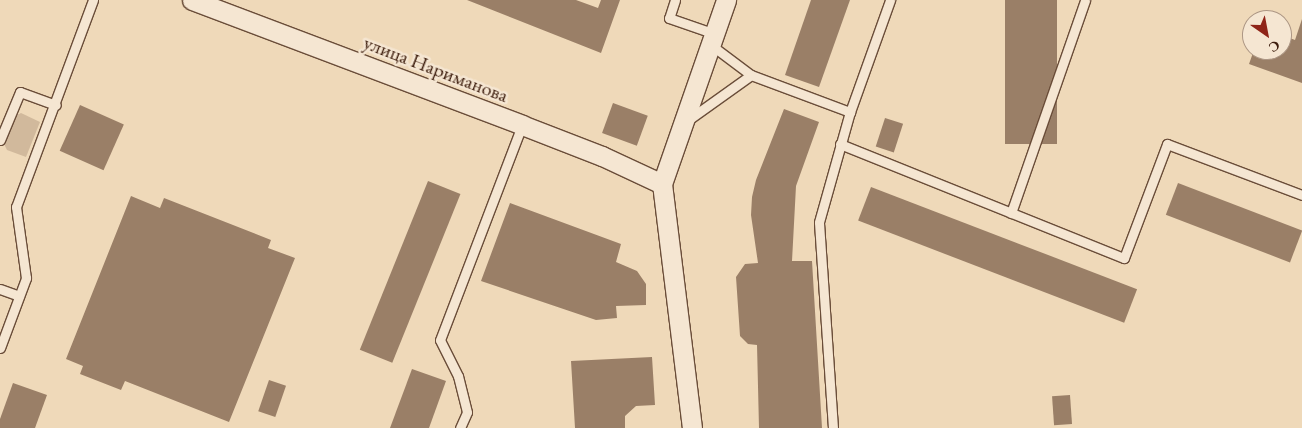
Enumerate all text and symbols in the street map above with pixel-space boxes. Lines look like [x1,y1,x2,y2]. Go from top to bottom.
north arrow [1242,10,1292,60]
street label: улица Нариманова [360,30,512,108]
text: С [1266,36,1284,57]

